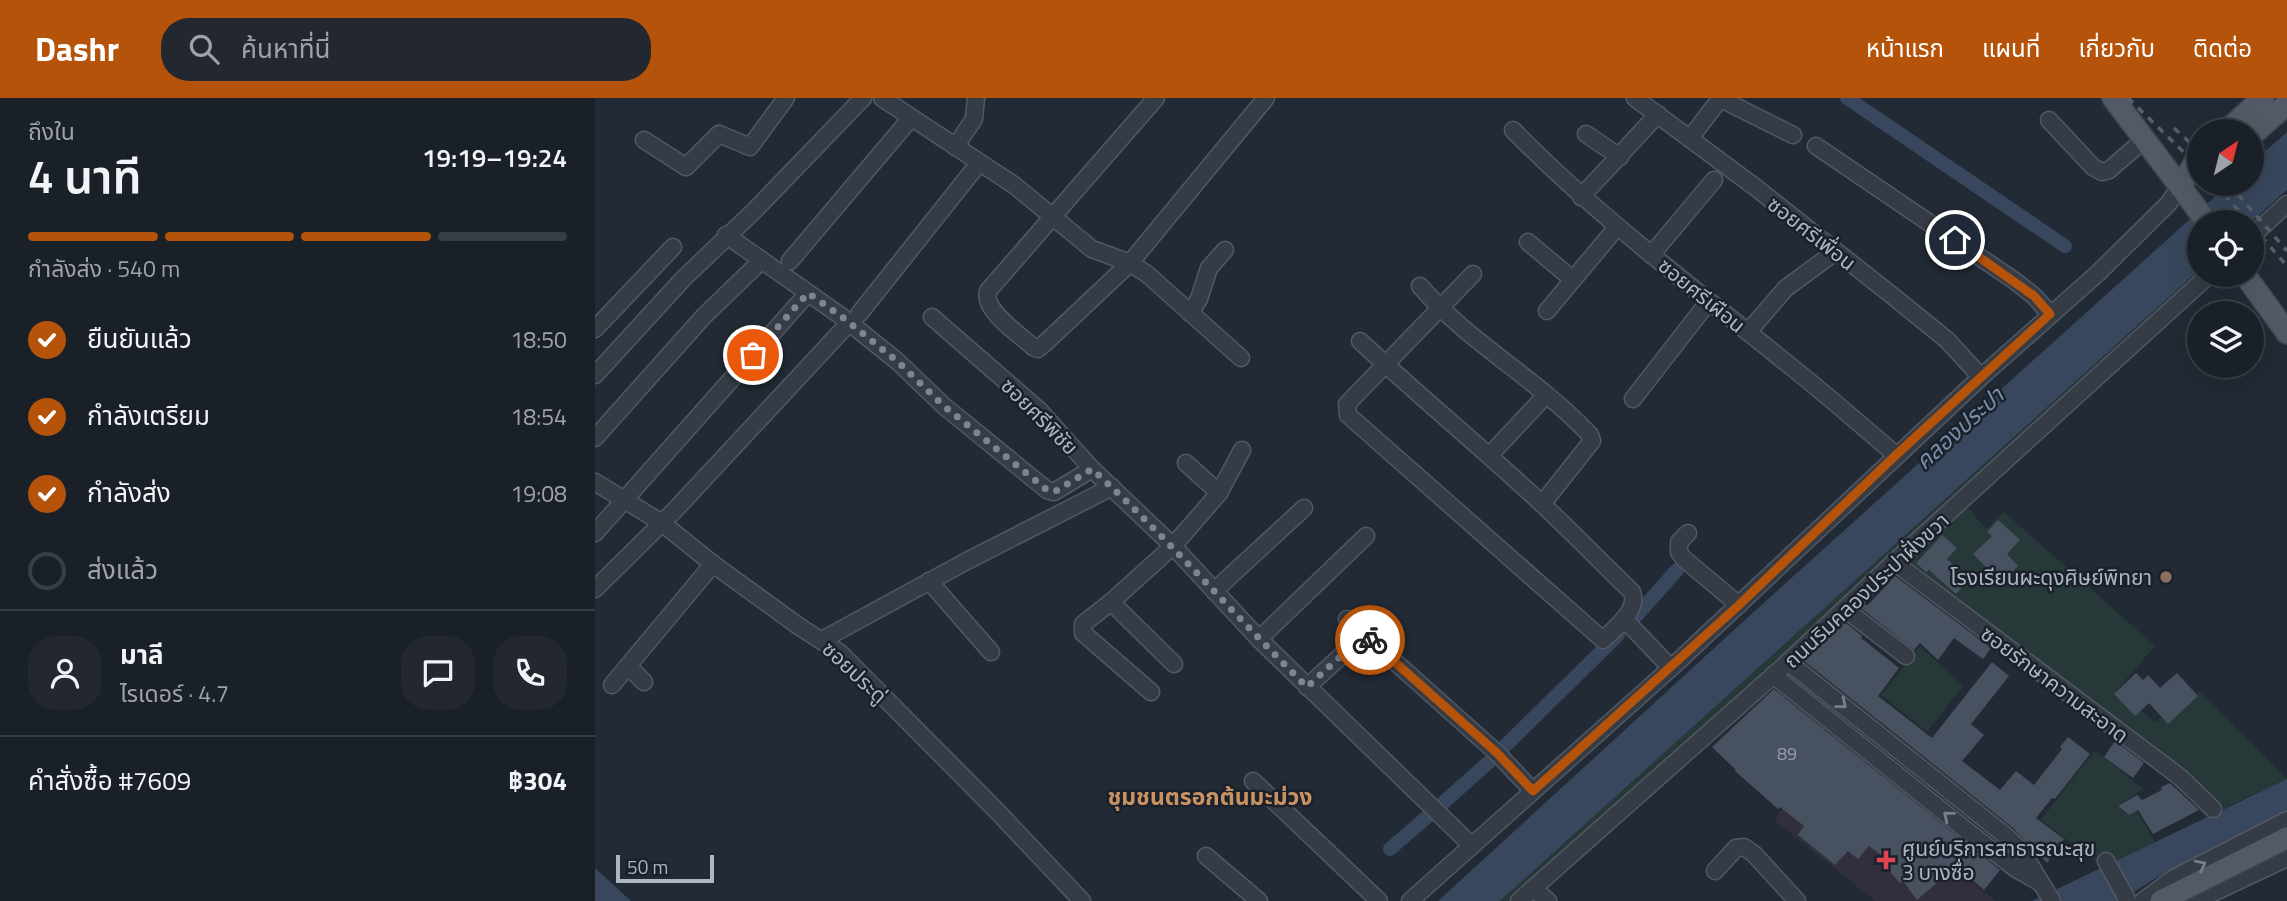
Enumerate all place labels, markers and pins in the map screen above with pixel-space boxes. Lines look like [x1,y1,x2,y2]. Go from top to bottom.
pin [1925,210,1985,270]
pin [723,325,783,385]
place label: โรงเรียนผะดุงศิษย์พิทยา [1950,561,2152,593]
marker: โรงเรียนผะดุงศิษย์พิทยา [2158,569,2174,585]
place label: ศูนย์บริการสาธารณะสุข 3 บางซื่อ [1902,832,2095,888]
marker: ศูนย์บริการสาธารณะสุข 3 บางซื่อ [1876,850,1896,870]

